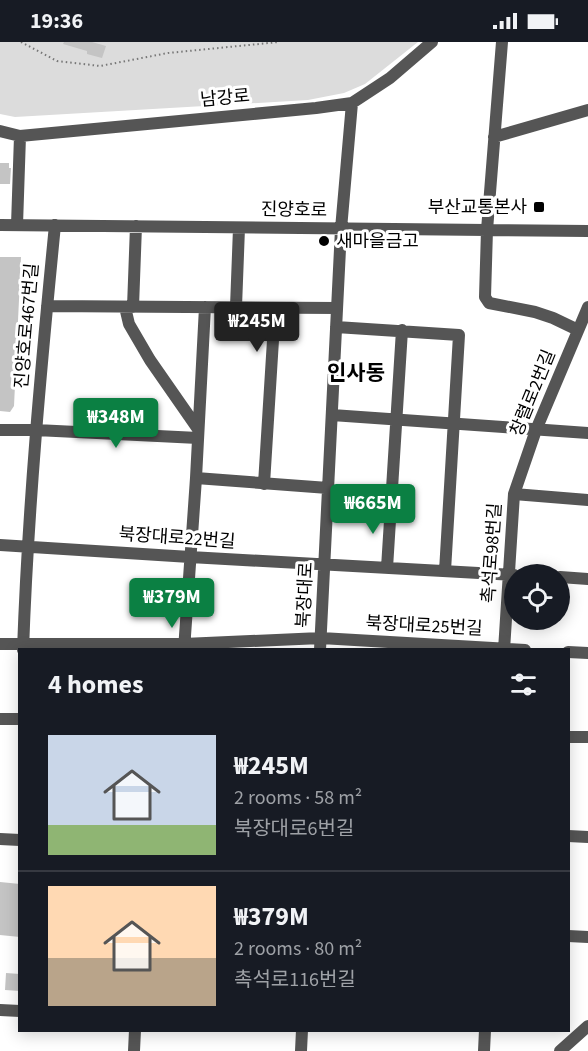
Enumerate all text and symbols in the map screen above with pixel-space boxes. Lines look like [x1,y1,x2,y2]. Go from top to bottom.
text: 19:36 [30,5,83,37]
street label: 남강로 [199,83,251,113]
place label: 부산교통본사 [428,195,527,220]
street label: 진양호로 [261,197,327,223]
marker: 부산교통본사 [532,200,546,214]
place label: 새마을금고 [336,229,419,254]
marker: 새마을금고 [317,234,331,248]
street label: 진양호로467번길 [9,262,45,390]
pin: ₩245M [215,302,299,353]
text: ₩245M [228,307,286,335]
street label: 창렬로2번길 [504,346,562,440]
district label: 인사동 [327,358,385,388]
pin: ₩348M [74,398,158,449]
text: ₩348M [87,403,145,431]
pin: ₩665M [331,484,415,535]
text: ₩665M [344,489,402,517]
street label: 촉석로98번길 [476,502,508,604]
street label: 북장대로22번길 [118,521,236,555]
street label: 북장대로 [291,561,319,629]
map controls [504,564,570,630]
button: locate [504,564,570,630]
pin: ₩379M [130,578,214,629]
text: ₩379M [143,583,201,611]
street label: 북장대로25번길 [365,610,483,642]
text: 4 homes [48,666,143,703]
icon: filters [507,668,540,701]
text: ₩245M [234,747,309,784]
icon: home [96,759,168,831]
text: 2 rooms · 58 m² [234,784,362,812]
text: 북장대로6번길 [234,815,354,843]
text: ₩379M [234,898,309,935]
icon: home [96,910,168,982]
text: 2 rooms · 80 m² [234,935,362,963]
text: 촉석로116번길 [234,966,356,994]

